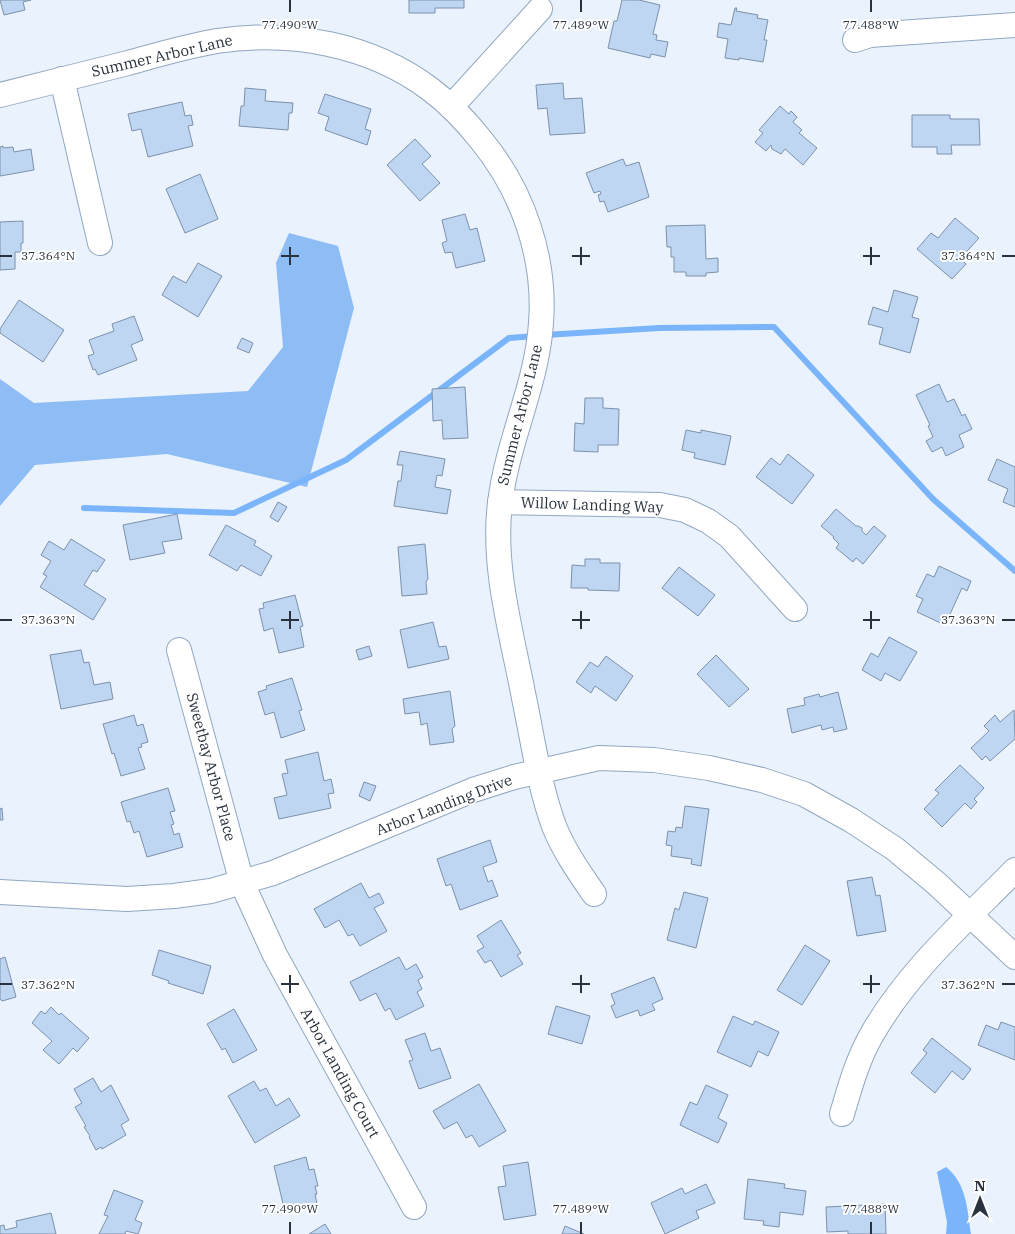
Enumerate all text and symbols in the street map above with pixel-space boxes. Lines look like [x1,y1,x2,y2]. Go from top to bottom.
text: 77.490°W [262,17,319,32]
text: 77.489°W [553,17,610,32]
text: 77.488°W [843,17,900,32]
street label: Summer Arbor Lane [89,30,234,81]
text: 37.364°N [21,248,75,263]
text: 37.364°N [941,248,995,263]
street label: Summer Arbor Lane [493,343,546,487]
street label: Willow Landing Way [520,493,664,516]
text: 37.363°N [21,612,75,627]
text: 37.363°N [941,612,995,627]
street label: Sweetbay Arbor Place [183,691,240,843]
street label: Arbor Landing Drive [373,770,515,839]
text: 37.362°N [21,977,75,992]
text: 37.362°N [941,977,995,992]
street label: Arbor Landing Court [297,1004,384,1141]
north arrow [955,1174,1005,1224]
text: N [974,1177,986,1195]
text: 77.490°W [262,1201,319,1216]
text: 77.489°W [553,1201,610,1216]
text: 77.488°W [843,1201,900,1216]

